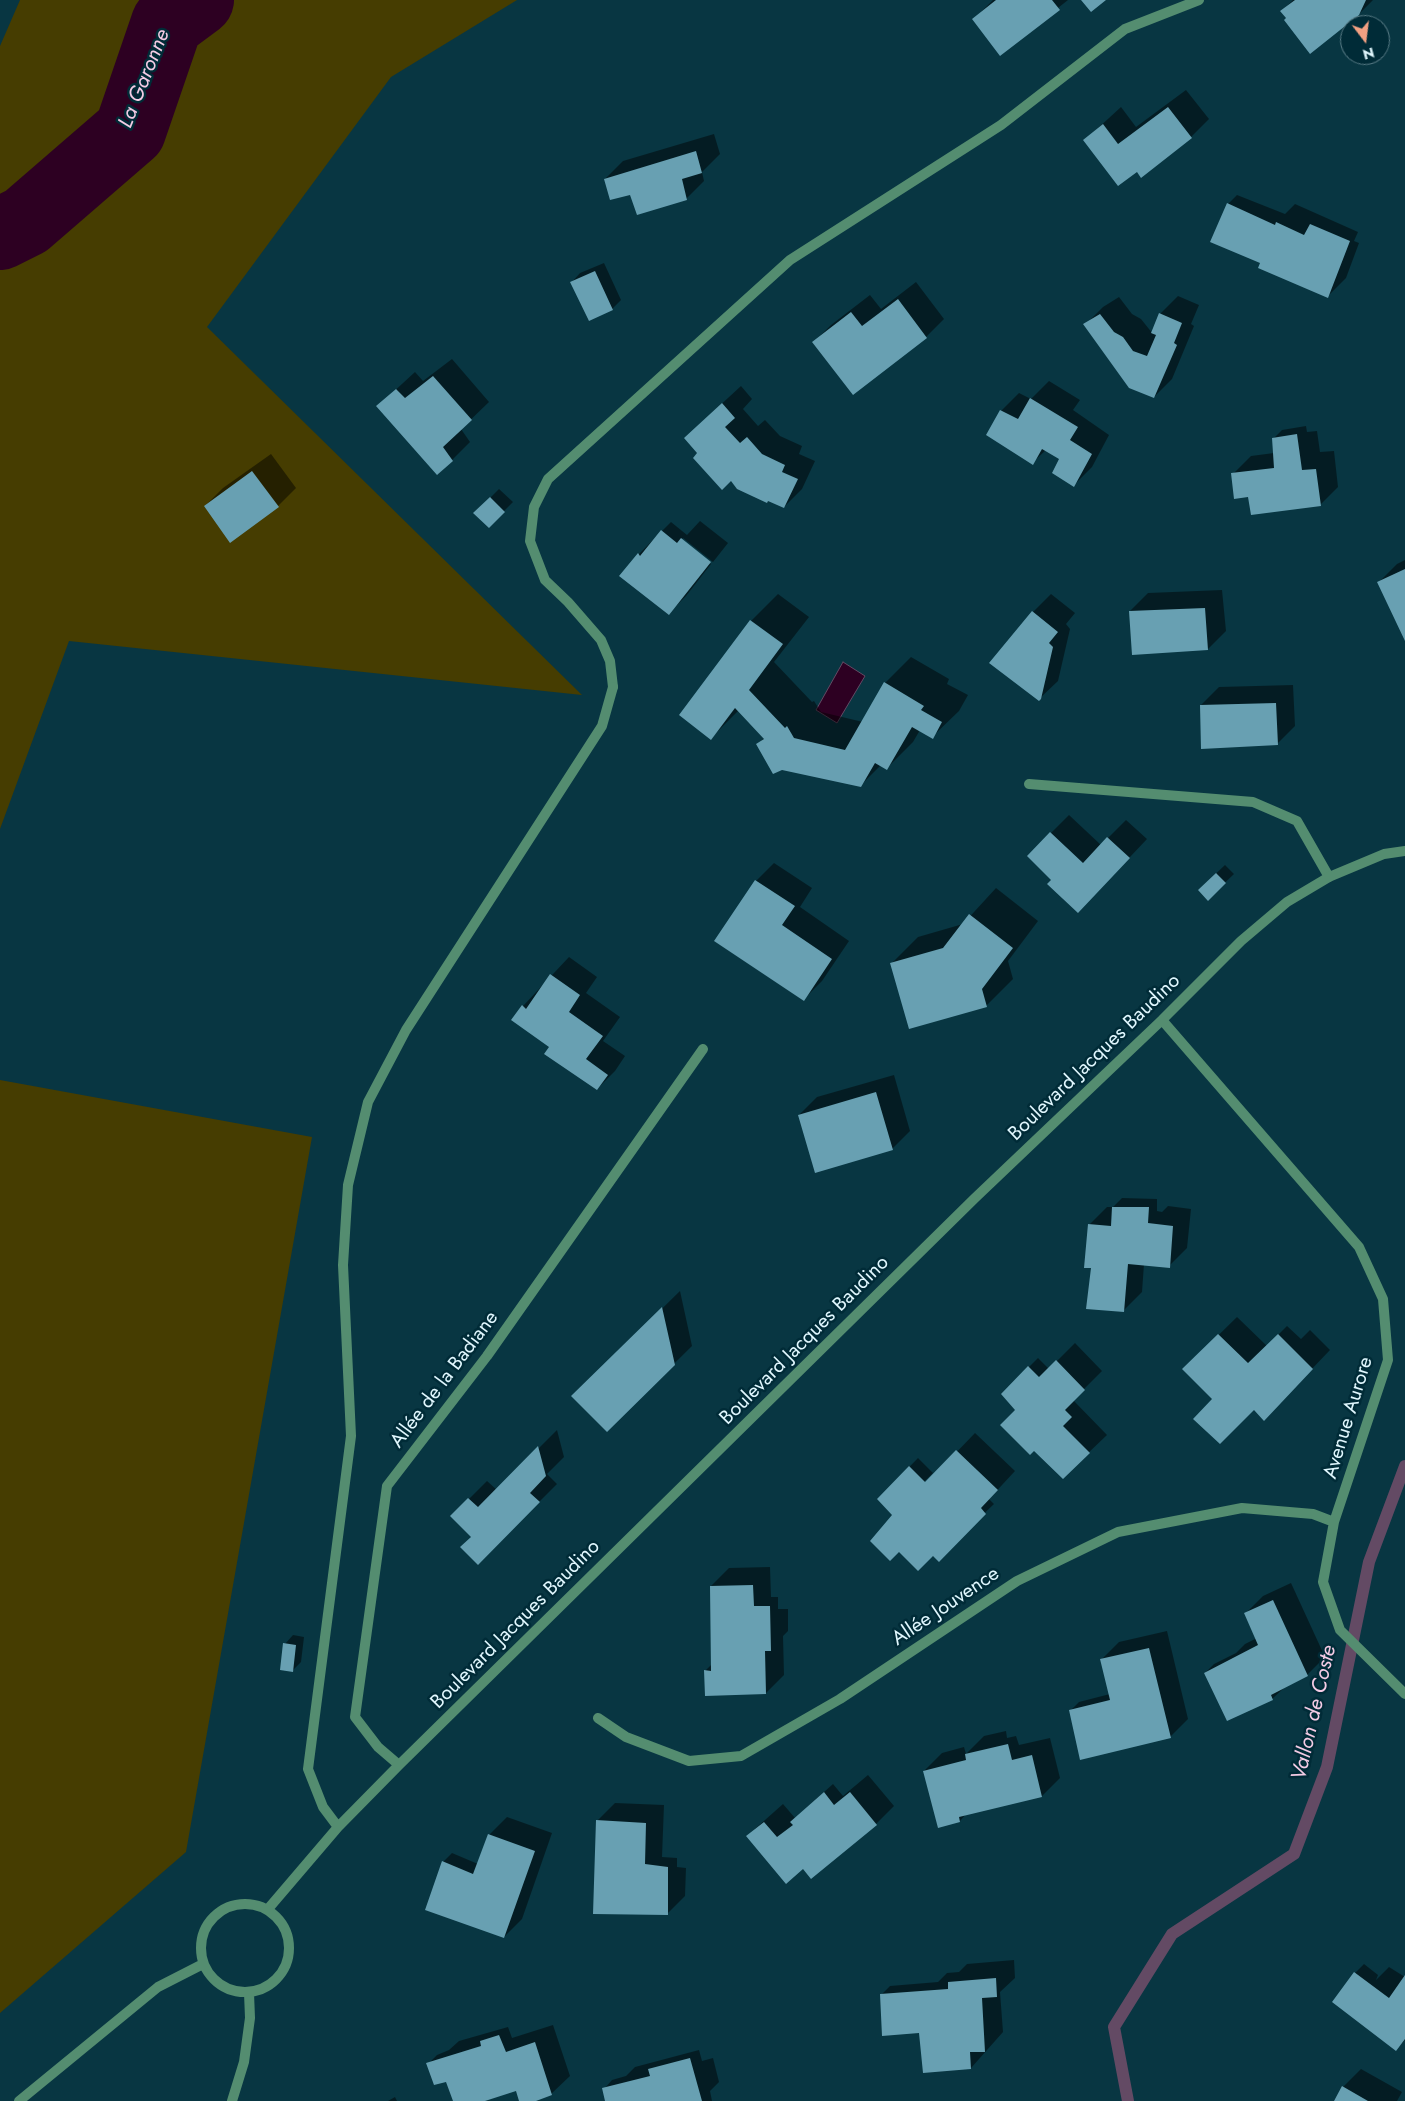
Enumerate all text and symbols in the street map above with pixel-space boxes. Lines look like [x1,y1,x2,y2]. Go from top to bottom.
north arrow [1340,15,1390,65]
water label: La Garonne [114,26,176,132]
text: N [1361,42,1377,65]
street label: Boulevard Jacques Baudino [1004,970,1186,1146]
street label: Boulevard Jacques Baudino [715,1251,895,1431]
street label: Allée de la Badiane [386,1307,504,1453]
street label: Avenue Aurore [1319,1354,1379,1482]
street label: Boulevard Jacques Baudino [426,1535,606,1715]
street label: Allée Jouvence [888,1562,1004,1652]
water label: Vallon de Coste [1287,1643,1343,1783]

